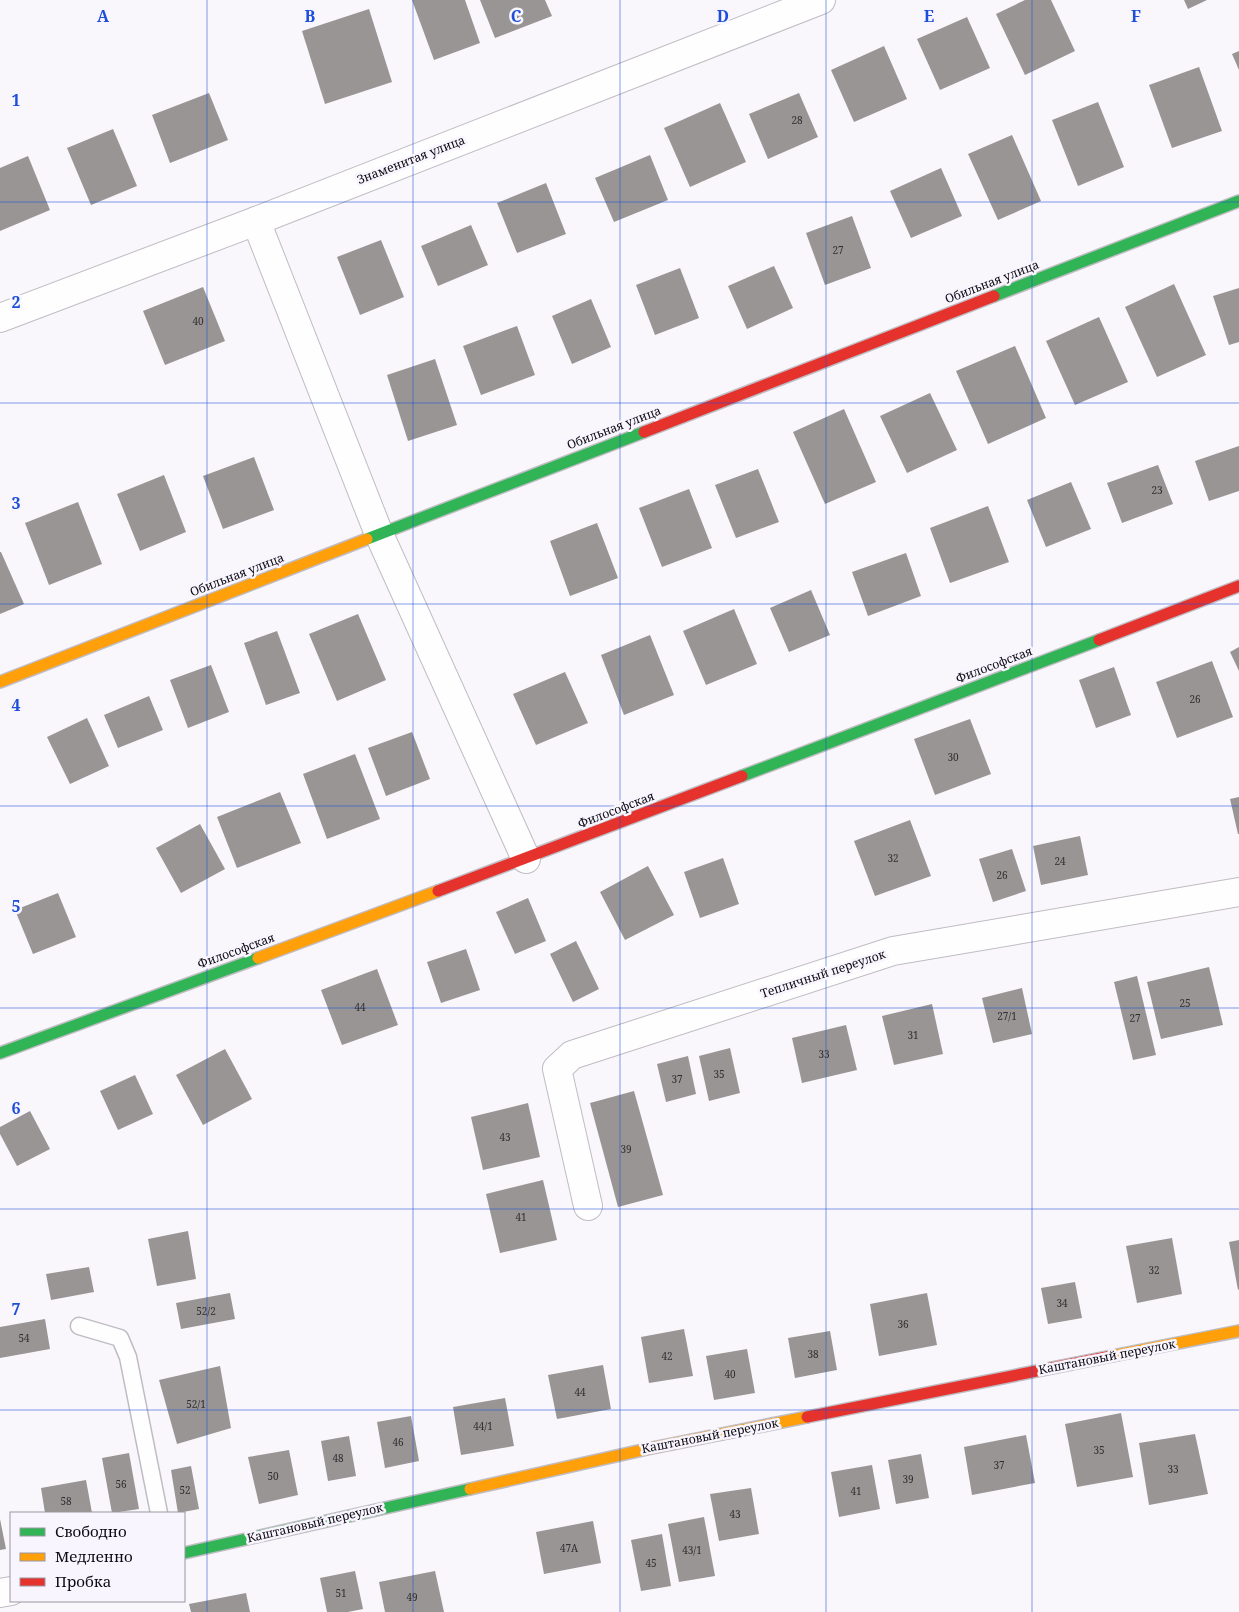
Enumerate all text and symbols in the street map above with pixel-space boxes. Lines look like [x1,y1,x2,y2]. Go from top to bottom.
text: A [97,5,110,27]
text: B [305,5,316,27]
text: C [511,5,522,27]
text: D [717,5,729,27]
text: E [924,5,934,27]
text: F [1131,5,1141,27]
text: 1 [11,89,21,111]
house number: 28 [791,113,803,127]
street label: Знаменитая улица [354,131,468,188]
house number: 27 [832,243,844,257]
street label: Обильная улица [942,256,1042,307]
text: 2 [11,291,21,313]
house number: 40 [192,314,204,328]
street label: Обильная улица [564,402,664,453]
house number: 23 [1151,483,1163,497]
text: 3 [11,492,21,514]
street label: Обильная улица [187,549,287,600]
street label: Философская [953,642,1035,687]
house number: 26 [1189,692,1201,706]
text: 4 [11,694,21,716]
house number: 30 [947,750,959,764]
street label: Философская [575,787,657,832]
house number: 32 [887,851,899,865]
house number: 24 [1054,854,1066,868]
house number: 26 [996,868,1008,882]
text: 5 [11,895,21,917]
street label: Философская [195,929,277,972]
street label: Тепличный переулок [758,945,888,1002]
house number: 25 [1179,996,1191,1010]
house number: 44 [354,1000,366,1014]
house number: 27/1 [997,1009,1017,1023]
house number: 27 [1129,1011,1141,1025]
house number: 31 [907,1028,919,1042]
house number: 33 [818,1047,830,1061]
house number: 35 [713,1067,725,1081]
house number: 37 [671,1072,683,1086]
text: 6 [11,1097,21,1119]
house number: 43 [499,1130,511,1144]
house number: 39 [620,1142,632,1156]
house number: 41 [515,1210,527,1224]
house number: 32 [1148,1263,1160,1277]
house number: 34 [1056,1296,1068,1310]
text: 7 [11,1298,21,1320]
house number: 52/2 [196,1304,216,1318]
house number: 36 [897,1317,909,1331]
house number: 54 [18,1331,30,1345]
street label: Каштановый переулок [1037,1335,1178,1378]
house number: 38 [807,1347,819,1361]
house number: 42 [661,1349,673,1363]
house number: 40 [724,1367,736,1381]
house number: 44 [574,1385,586,1399]
house number: 52/1 [186,1397,206,1411]
street label: Каштановый переулок [640,1414,781,1457]
house number: 44/1 [473,1419,493,1433]
house number: 46 [392,1435,404,1449]
house number: 35 [1093,1443,1105,1457]
house number: 48 [332,1451,344,1465]
house number: 37 [993,1458,1005,1472]
house number: 33 [1167,1462,1179,1476]
house number: 50 [267,1469,279,1483]
house number: 39 [902,1472,914,1486]
house number: 56 [115,1477,127,1491]
house number: 52 [179,1483,191,1497]
house number: 41 [850,1484,862,1498]
house number: 58 [60,1494,72,1508]
street label: Каштановый переулок [245,1498,385,1546]
house number: 43 [729,1507,741,1521]
legend [10,1512,185,1602]
text: Свободно [55,1521,127,1541]
house number: 47А [560,1541,579,1555]
house number: 43/1 [682,1543,702,1557]
text: Медленно [55,1546,133,1566]
house number: 45 [645,1556,657,1570]
text: Пробка [55,1571,111,1591]
house number: 51 [335,1586,347,1600]
house number: 49 [406,1590,418,1604]

